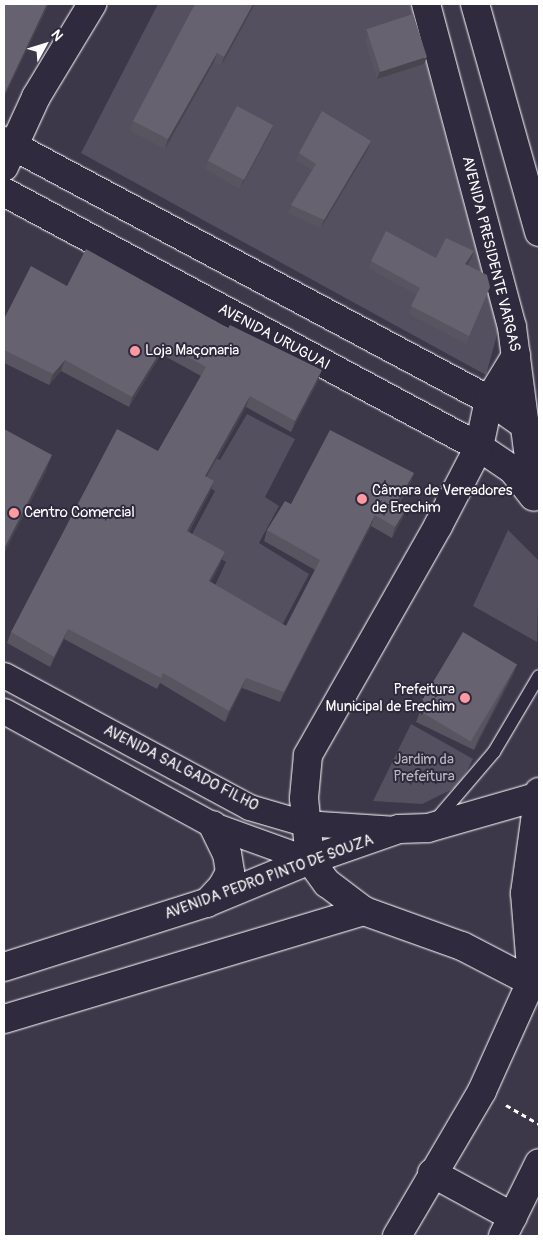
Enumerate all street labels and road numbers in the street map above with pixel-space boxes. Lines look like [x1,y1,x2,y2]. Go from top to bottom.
street label: AVENIDA PRESIDENTE VARGAS [458,154,524,354]
street label: AVENIDA URUGUAI [215,300,333,374]
street label: AVENIDA SALGADO FILHO [101,721,261,815]
street label: AVENIDA PEDRO PINTO DE SOUZA [162,831,376,923]

